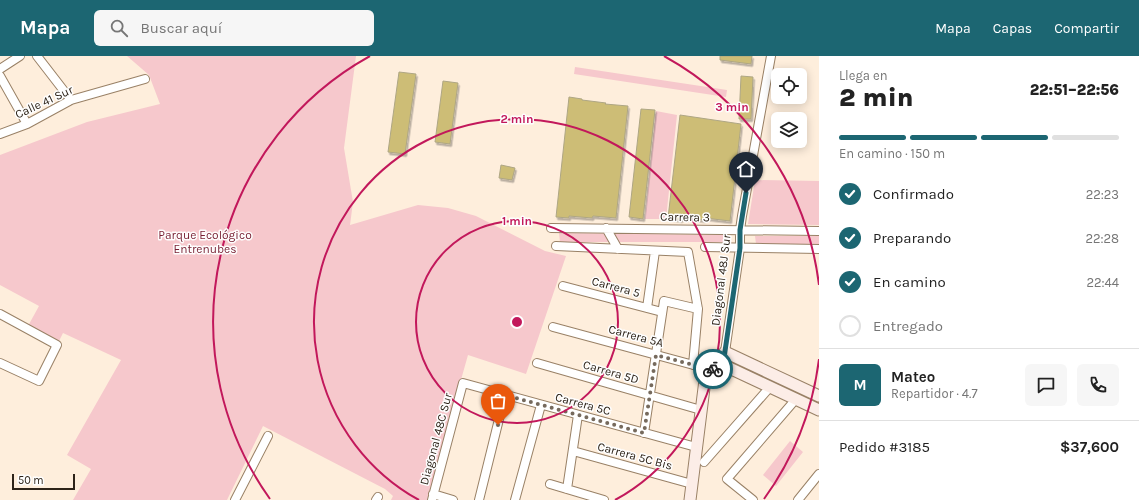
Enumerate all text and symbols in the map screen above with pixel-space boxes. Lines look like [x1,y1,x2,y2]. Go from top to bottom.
search box [94,10,374,46]
text: Mapa [20,17,70,39]
icon: search [108,17,130,39]
text: Buscar aquí [140,19,222,37]
text: Mapa [935,20,971,37]
text: Capas [993,20,1032,37]
text: Compartir [1054,20,1119,37]
map controls [771,68,807,148]
button: locate [771,68,807,104]
text: Llega en [839,68,888,83]
text: 22:51–22:56 [1030,81,1119,99]
street label: Calle 41 Sur [13,82,76,121]
text: 2 min [839,82,914,113]
text: 3 min [715,100,749,114]
text: 2 min [500,112,534,126]
button: layers [771,112,807,148]
text: En camino · 150 m [839,146,945,161]
pin [729,152,763,193]
icon: home [735,158,757,180]
icon: check [839,183,861,205]
text: Confirmado [873,185,954,203]
text: 22:23 [1086,187,1119,202]
street label: Carrera 3 [660,210,710,224]
text: 1 min [502,214,532,228]
icon: check [839,227,861,249]
park label: Parque Ecológico Entrenubes [158,228,252,256]
text: Preparando [873,229,951,247]
text: 22:28 [1085,231,1119,246]
street label: Diagonal 48J Sur [708,233,734,327]
icon: check [839,271,861,293]
text: En camino [873,273,946,291]
street label: Carrera 5 [590,274,642,300]
text: 22:44 [1086,275,1119,290]
centre of rings [510,315,524,329]
text: Entregado [873,317,943,335]
street label: Carrera 5A [607,322,665,350]
courier [693,349,733,389]
street label: Carrera 5D [582,357,641,387]
icon: bike [702,358,724,380]
button: chat [1025,364,1067,406]
button: phone [1077,364,1119,406]
text: Mateo [891,368,935,386]
text: M [853,376,867,394]
pin [481,384,515,425]
text: Repartidor · 4.7 [891,386,978,401]
icon: bag [487,390,509,412]
street label: Carrera 5C [554,390,612,418]
street label: Diagonal 48C Sur [417,391,455,487]
text: Pedido #3185 [839,438,930,456]
text: $37,600 [1060,438,1119,456]
street label: Carrera 5C Bis [596,439,674,473]
scale bar [12,472,75,491]
text: 50 m [18,474,44,487]

